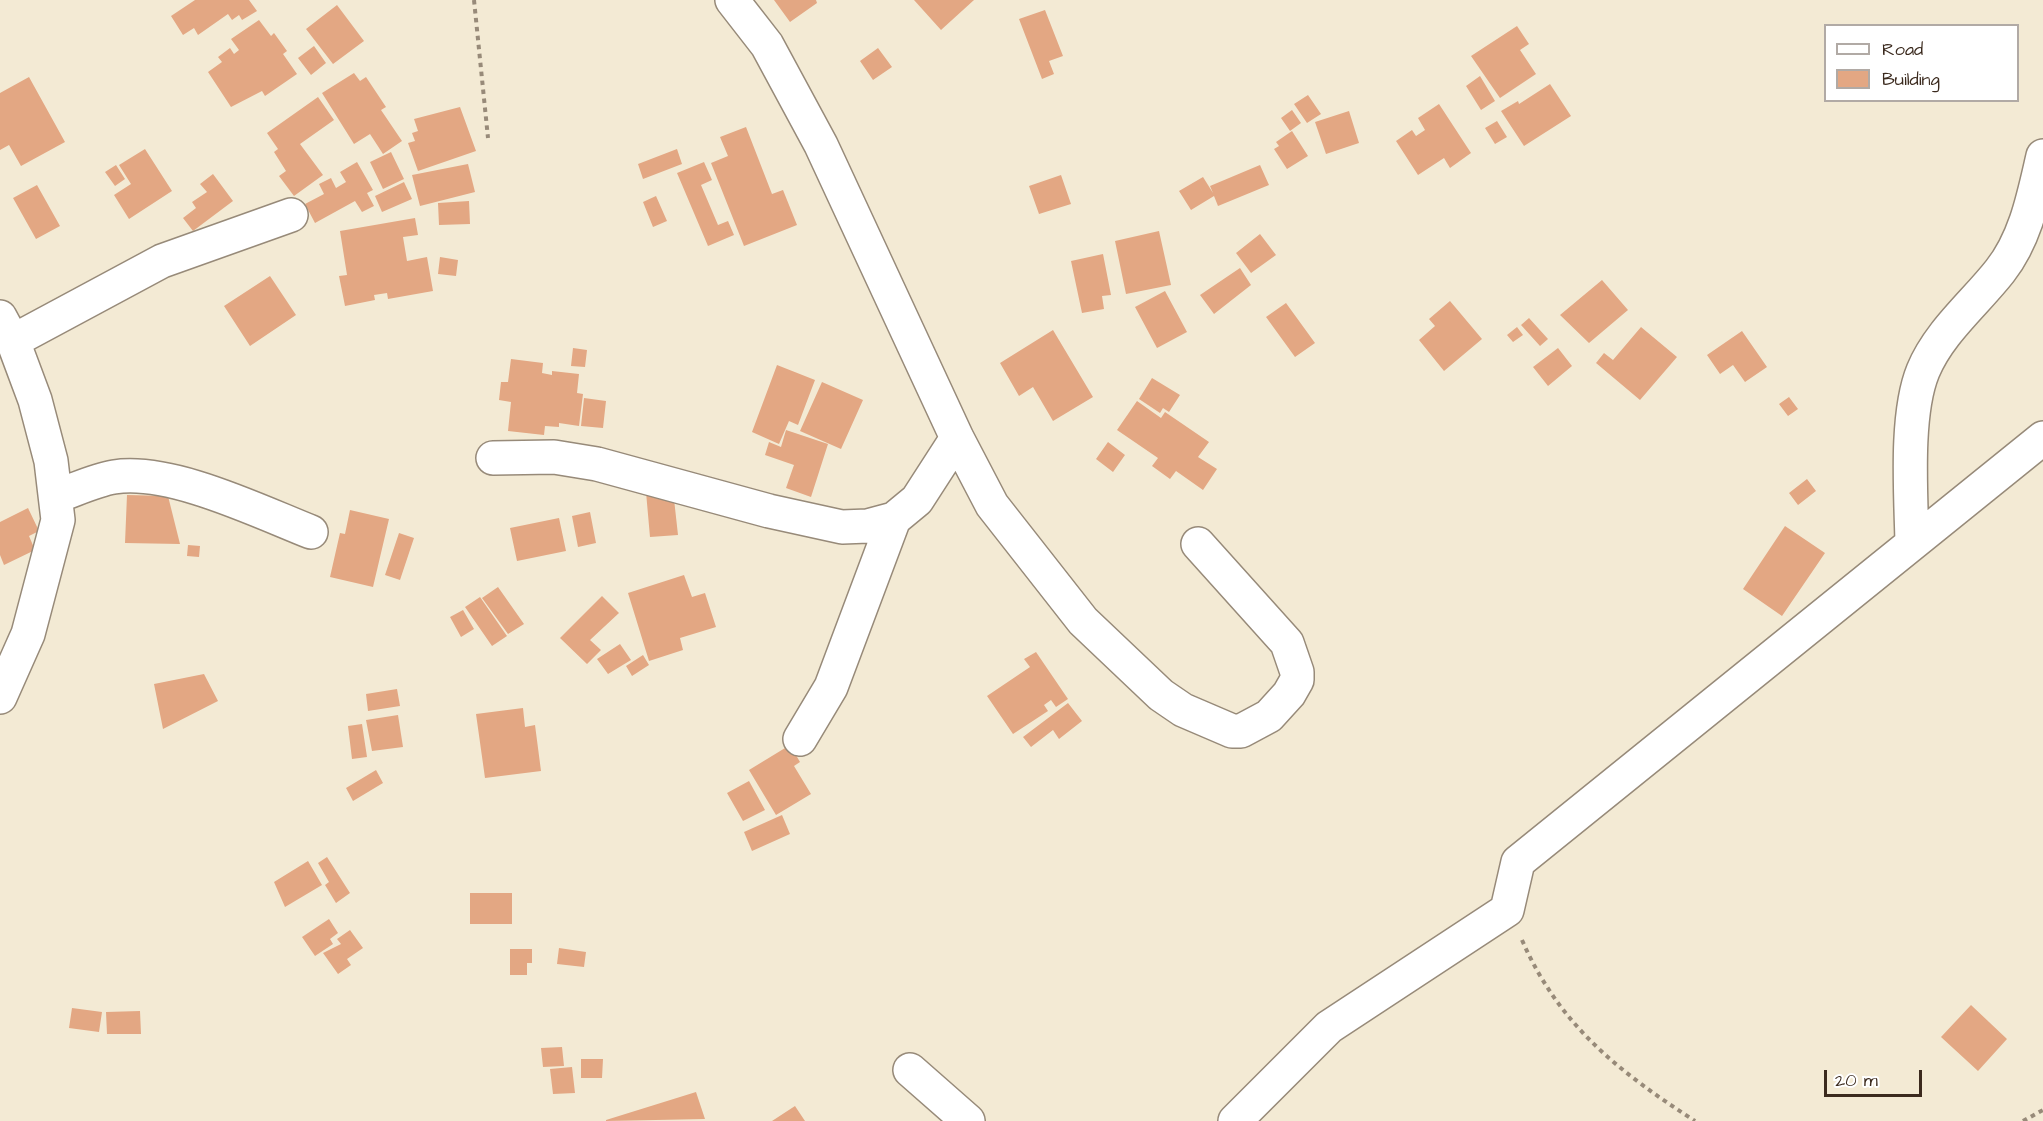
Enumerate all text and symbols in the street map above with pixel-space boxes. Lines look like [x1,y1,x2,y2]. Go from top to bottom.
legend [1824,24,2019,102]
text: Road [1882,37,1923,62]
text: Building [1882,67,1940,92]
scale bar [1827,1058,1924,1096]
text: 20 m [1835,1068,1878,1093]

